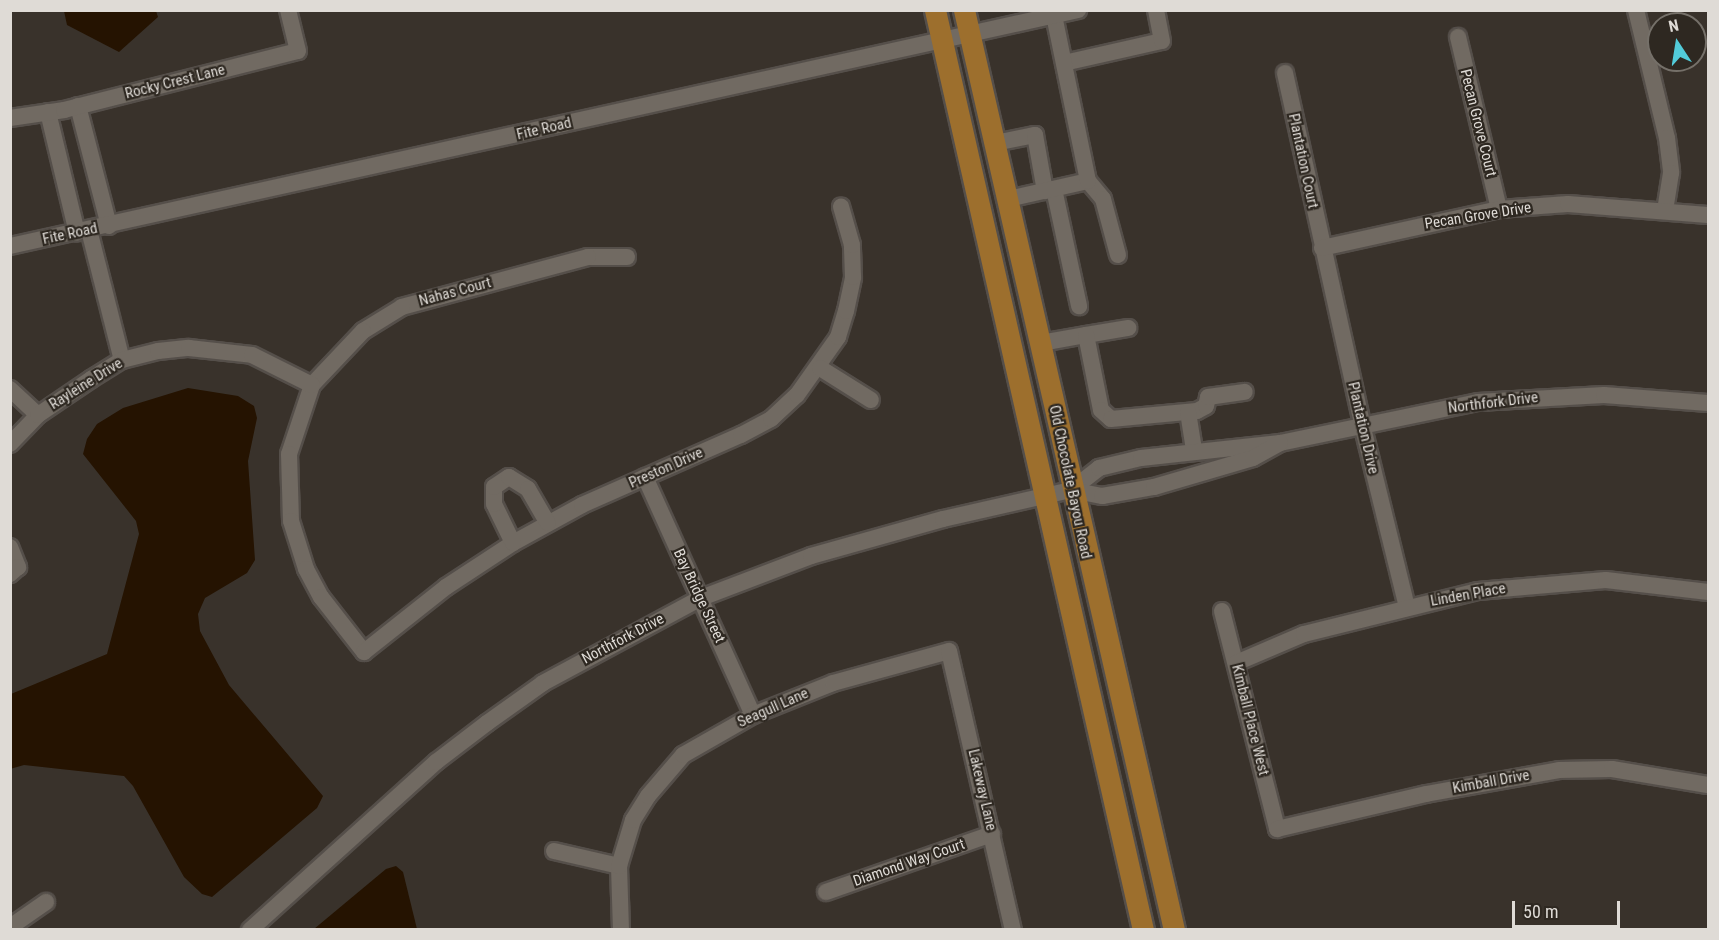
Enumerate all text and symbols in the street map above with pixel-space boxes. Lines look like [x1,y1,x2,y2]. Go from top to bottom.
north arrow [1647,12,1707,72]
text: N [1667,16,1680,36]
street label: Rocky Crest Lane [123,61,227,103]
street label: Pecan Grove Court [1456,67,1500,179]
street label: Plantation Court [1284,112,1322,210]
street label: Fite Road [515,114,573,144]
street label: Pecan Grove Drive [1424,199,1532,233]
street label: Fite Road [41,219,99,249]
street label: Nahas Court [417,274,493,310]
street label: Rayleine Drive [46,354,126,414]
street label: Plantation Drive [1344,380,1382,476]
street label: Northfork Drive [1447,389,1539,417]
street label: Old Chocolate Bayou Road [1045,404,1095,560]
street label: Preston Drive [626,444,706,492]
street label: Bay Bridge Street [669,546,729,646]
street label: Linden Place [1429,580,1507,610]
street label: Northfork Drive [579,610,667,668]
street label: Kimball Place West [1228,663,1272,777]
street label: Seagull Lane [735,684,811,732]
street label: Lakeway Lane [964,747,1000,833]
street label: Kimball Drive [1451,766,1531,798]
street label: Diamond Way Court [851,835,967,891]
scale bar [1515,889,1623,927]
text: 50 m [1523,901,1558,922]

